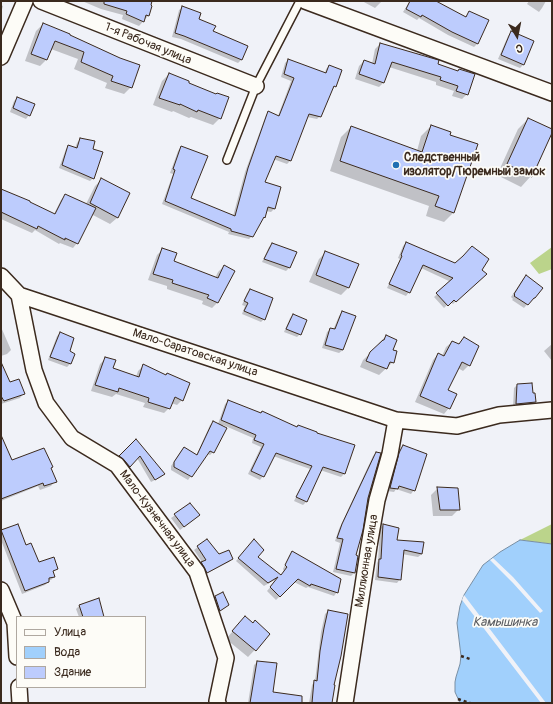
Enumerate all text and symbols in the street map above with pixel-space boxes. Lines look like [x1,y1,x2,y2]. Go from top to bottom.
north arrow [497,16,537,56]
street label: 1-я Рабочая улица [103,20,193,68]
text: С [515,41,524,55]
place label: Следственный изолятор/Тюремный замок [404,151,545,179]
marker: Следственный изолятор/Тюремный замок [391,160,401,170]
street label: Мало-Саратовская улица [131,326,259,380]
street label: Мало-Кузнечная улица [116,468,198,570]
street label: Миллионная улица [353,513,381,609]
water label: Камышинка [473,615,537,631]
legend [16,616,146,688]
text: Улица [54,625,86,640]
text: Вода [54,645,80,660]
text: Здание [54,665,91,680]

